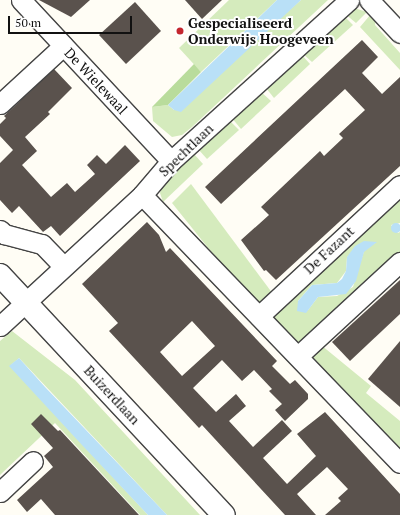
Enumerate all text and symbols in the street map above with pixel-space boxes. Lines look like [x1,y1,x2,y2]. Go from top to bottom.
scale bar [10,8,134,34]
text: 50 m [15,15,41,30]
place label: Gespecialiseerd Onderwijs Hoogeveen [188,15,334,48]
marker: Gespecialiseerd Onderwijs Hoogeveen [175,26,185,36]
street label: De Wielewaal [61,44,131,118]
street label: Spechtlaan [155,120,217,180]
street label: De Fazant [300,223,358,277]
street label: Buizerdlaan [80,362,144,428]

